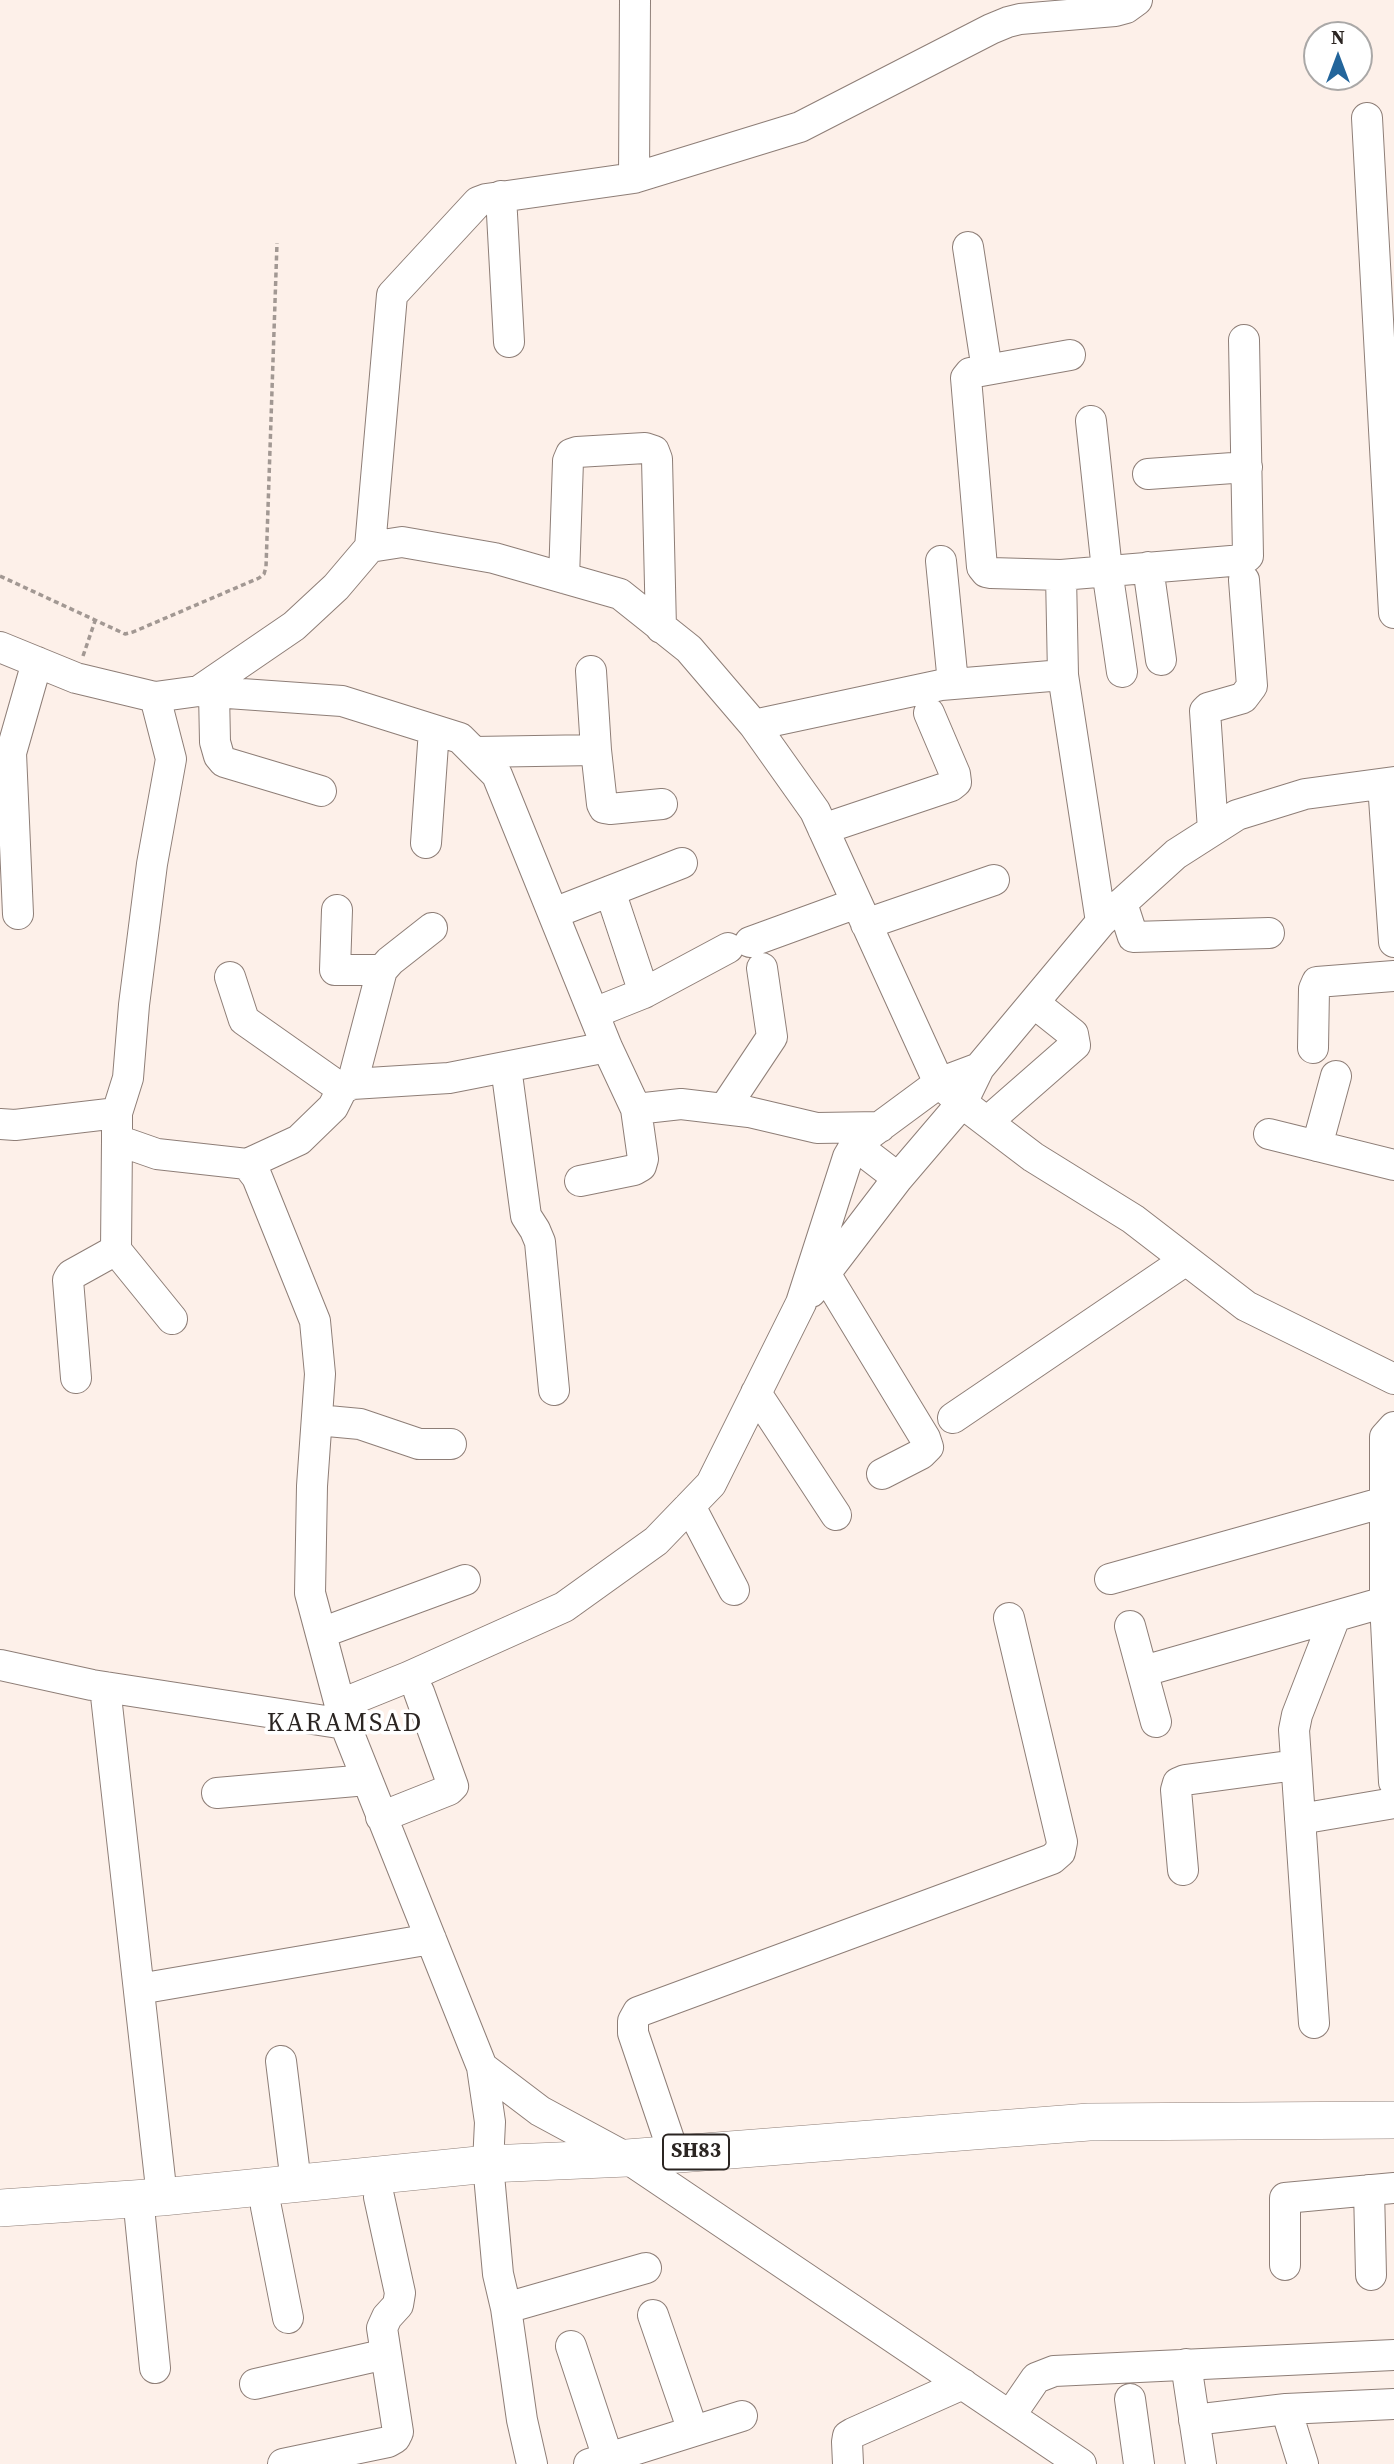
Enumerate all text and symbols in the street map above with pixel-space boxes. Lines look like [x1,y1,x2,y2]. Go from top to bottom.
north arrow [1303,21,1373,91]
text: N [1331,24,1345,50]
district label: KARAMSAD [268,1708,422,1740]
road number: SH83 [663,2134,729,2170]

